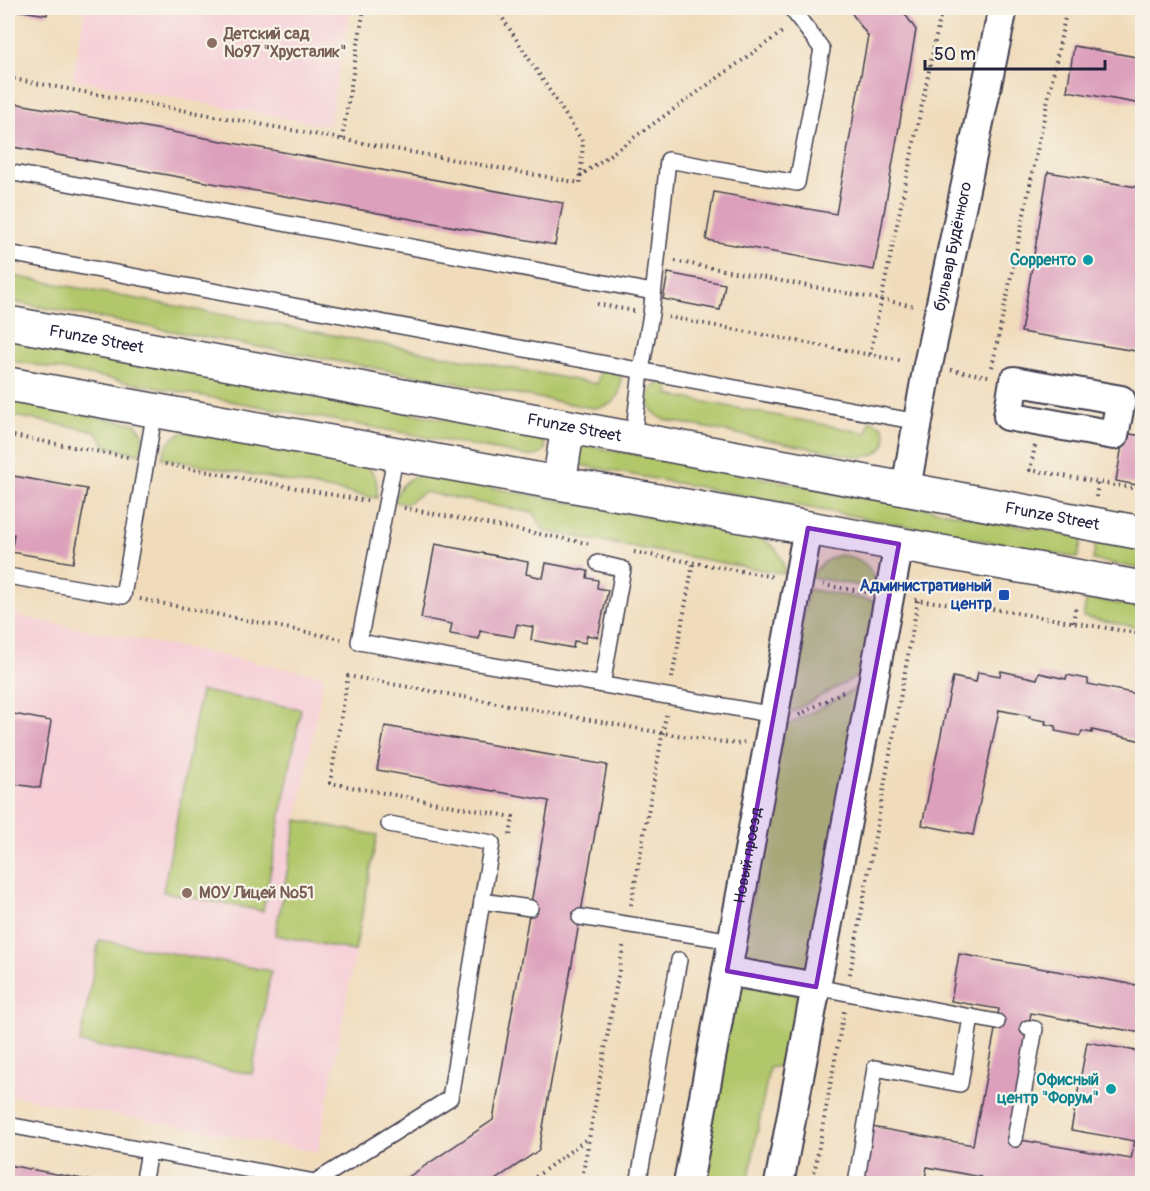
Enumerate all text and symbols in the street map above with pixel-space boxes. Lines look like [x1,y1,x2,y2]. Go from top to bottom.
place label: Детский сад №97 "Хрусталик" [223,24,347,62]
scale bar [925,33,1105,71]
marker: Детский сад №97 "Хрусталик" [205,36,219,50]
text: 50 m [934,43,976,66]
street label: бульвар Будённого [930,180,976,313]
place label: Сорренто [1010,250,1076,270]
marker: Сорренто [1081,253,1095,267]
street label: Frunze Street [48,321,146,358]
street label: Frunze Street [526,409,624,447]
street label: Frunze Street [1003,498,1102,535]
place label: Административный центр [859,576,992,614]
marker: Административный центр [997,588,1011,602]
street label: Новый проезд [729,805,767,905]
place label: МОУ Лицей №51 [199,883,314,903]
marker: МОУ Лицей №51 [180,886,194,900]
place label: Офисный центр "Форум" [997,1070,1099,1108]
marker: Офисный центр "Форум" [1104,1082,1118,1096]

